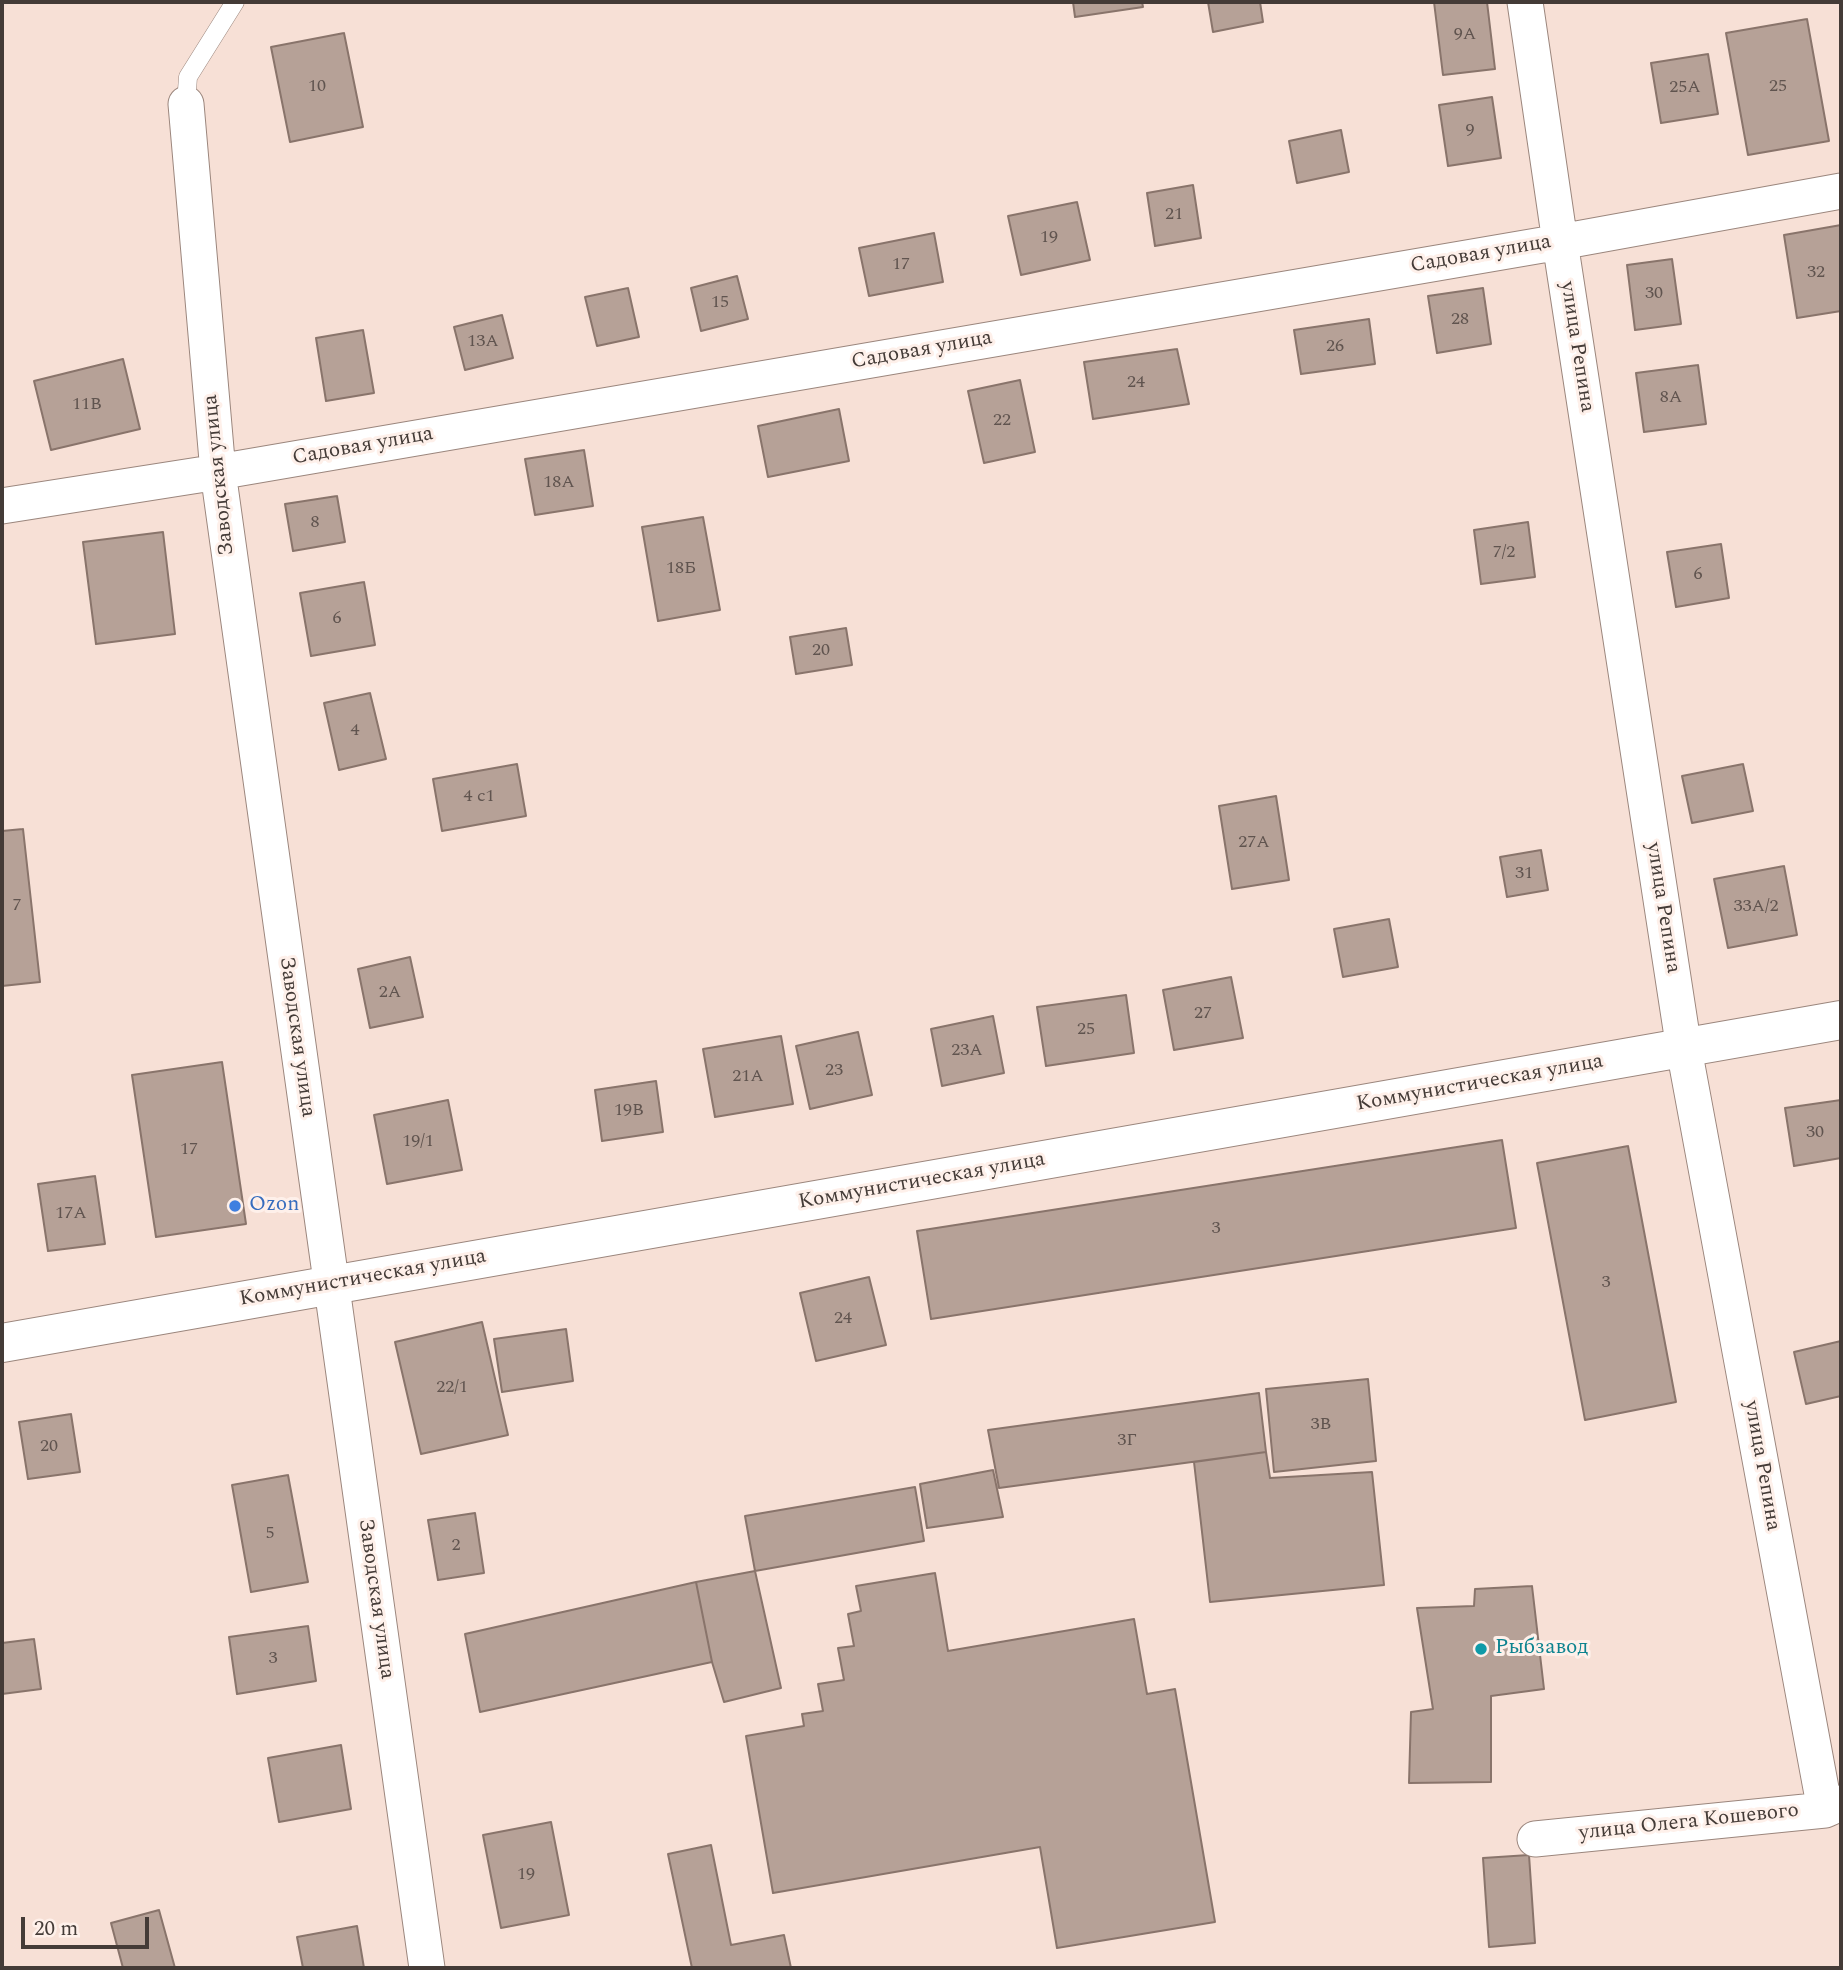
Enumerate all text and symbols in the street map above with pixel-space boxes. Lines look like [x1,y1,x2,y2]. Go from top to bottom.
house number: 9А [1454,24,1476,46]
house number: 10 [308,76,326,98]
house number: 25 [1769,76,1787,98]
house number: 25А [1669,77,1701,99]
house number: 9 [1466,120,1474,142]
house number: 21 [1165,204,1183,226]
house number: 19 [1040,227,1058,249]
street label: Садовая улица [1409,230,1553,280]
house number: 17 [892,254,910,276]
house number: 32 [1807,262,1825,284]
street label: улица Репина [1553,280,1599,414]
house number: 30 [1645,283,1663,305]
house number: 15 [711,292,729,314]
house number: 28 [1451,309,1469,331]
street label: Садовая улица [850,326,994,376]
house number: 13А [467,331,499,353]
house number: 26 [1326,336,1344,358]
house number: 24 [1127,372,1145,394]
house number: 8А [1660,387,1682,409]
street label: Заводская улица [199,393,241,557]
house number: 11В [72,394,102,416]
house number: 22 [993,410,1011,432]
street label: Садовая улица [291,422,435,472]
house number: 18А [543,472,575,494]
house number: 8 [311,512,319,534]
house number: 7/2 [1493,542,1515,564]
house number: 18Б [666,558,696,580]
house number: 6 [1694,564,1702,586]
house number: 6 [333,608,341,630]
house number: 20 [812,640,830,662]
house number: 4 [351,720,359,742]
house number: 4 с1 [463,786,495,808]
house number: 27А [1238,832,1270,854]
street label: улица Репина [1639,841,1685,975]
house number: 31 [1515,863,1533,885]
house number: 7 [13,895,21,917]
house number: 33А/2 [1734,896,1778,918]
street label: Заводская улица [272,955,320,1119]
house number: 2А [379,982,401,1004]
house number: 27 [1194,1003,1212,1025]
house number: 25 [1077,1019,1095,1041]
house number: 23А [951,1040,983,1062]
street label: Коммунистическая улица [1355,1050,1605,1118]
house number: 23 [825,1060,843,1082]
house number: 21А [732,1066,764,1088]
house number: 19В [614,1100,644,1122]
house number: 30 [1806,1122,1824,1144]
house number: 19/1 [402,1131,434,1153]
house number: 17 [180,1139,198,1161]
street label: Коммунистическая улица [797,1148,1047,1216]
place label: Ozon [249,1193,299,1219]
marker: Ozon [227,1198,243,1214]
house number: 17А [55,1203,87,1225]
house number: 3 [1212,1218,1220,1240]
street label: Коммунистическая улица [238,1245,488,1313]
house number: 3 [1602,1272,1610,1294]
house number: 24 [834,1308,852,1330]
house number: 22/1 [436,1377,468,1399]
street label: улица Репина [1737,1399,1785,1533]
house number: 3В [1311,1414,1331,1436]
house number: 3Г [1117,1430,1137,1452]
house number: 20 [40,1436,58,1458]
street label: Заводская улица [351,1517,399,1681]
house number: 5 [266,1523,274,1545]
house number: 2 [452,1535,460,1557]
place label: Рыбзавод [1495,1636,1589,1662]
marker: Рыбзавод [1473,1641,1489,1657]
house number: 3 [269,1648,277,1670]
street label: улица Олега Кошевого [1578,1799,1800,1847]
house number: 19 [517,1864,535,1886]
scale bar [24,1904,152,1948]
text: 20 m [34,1913,78,1945]

